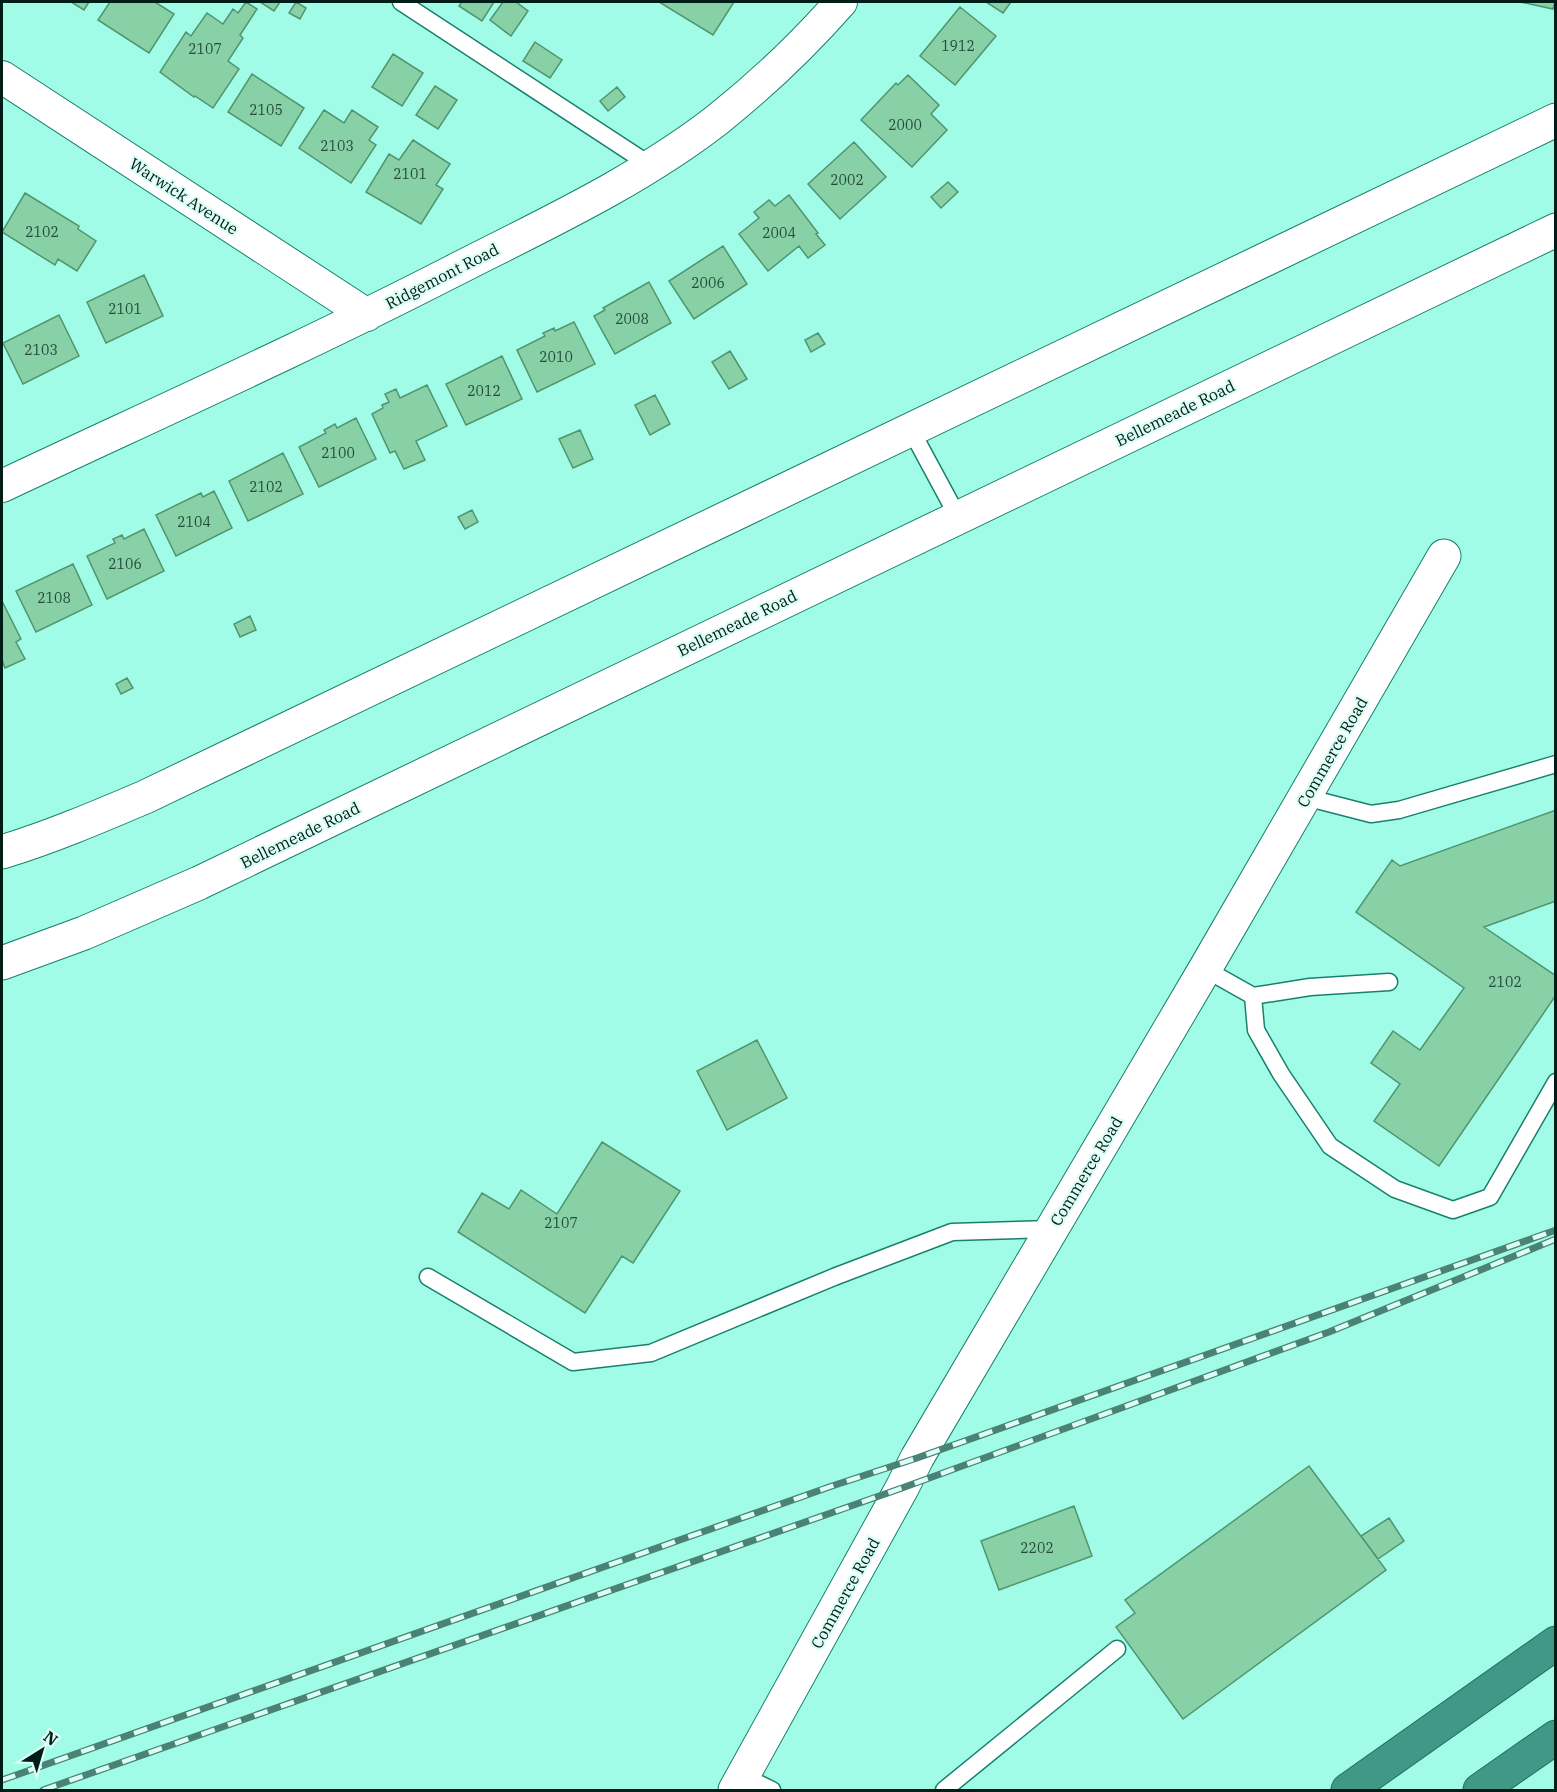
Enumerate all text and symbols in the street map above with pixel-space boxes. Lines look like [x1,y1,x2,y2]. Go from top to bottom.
house number: 1912 [941,37,975,55]
house number: 2107 [188,40,222,58]
house number: 2105 [249,101,283,119]
house number: 2000 [888,116,922,134]
house number: 2103 [320,137,354,155]
street label: Warwick Avenue [126,153,242,239]
house number: 2101 [393,165,427,183]
house number: 2002 [830,171,864,189]
house number: 2102 [25,223,59,241]
house number: 2004 [762,224,796,242]
street label: Ridgemont Road [382,239,502,313]
house number: 2006 [691,274,725,292]
house number: 2101 [108,300,142,318]
house number: 2008 [615,310,649,328]
house number: 2103 [24,341,58,359]
house number: 2010 [539,348,573,366]
street label: Bellemeade Road [1112,375,1238,451]
house number: 2012 [467,382,501,400]
house number: 2100 [321,444,355,462]
house number: 2102 [249,478,283,496]
house number: 2104 [177,513,211,531]
house number: 2106 [108,555,142,573]
street label: Bellemeade Road [674,585,800,661]
house number: 2108 [37,589,71,607]
street label: Commerce Road [1292,693,1372,811]
street label: Bellemeade Road [237,797,363,873]
house number: 2102 [1488,973,1522,991]
street label: Commerce Road [1046,1112,1127,1229]
house number: 2107 [544,1214,578,1232]
street label: Commerce Road [806,1534,884,1652]
house number: 2202 [1020,1539,1054,1557]
north arrow [12,1720,72,1780]
text: N [40,1726,62,1750]

